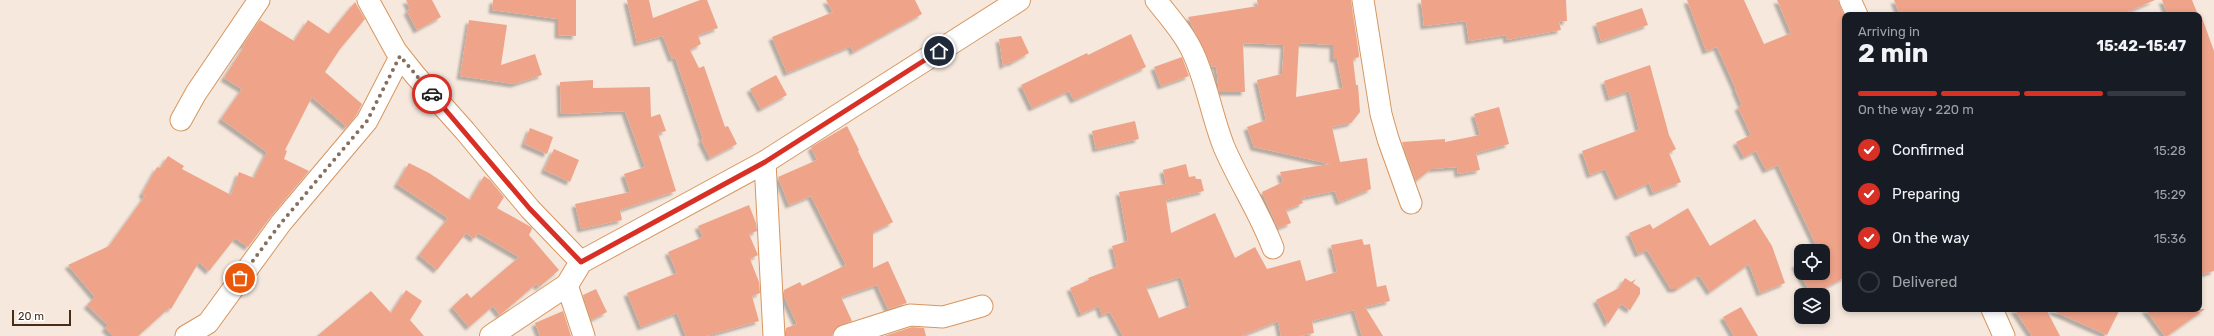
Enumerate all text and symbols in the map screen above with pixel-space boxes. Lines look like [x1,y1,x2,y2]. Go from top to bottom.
text: Arriving in [1858,24,1920,39]
pin [922,34,956,68]
text: 15:42–15:47 [2097,37,2186,55]
text: 2 min [1858,38,1928,69]
icon: home [928,40,950,62]
courier [412,74,452,114]
icon: car [421,83,443,105]
text: On the way · 220 m [1858,102,1974,117]
icon: check [1858,139,1880,161]
text: Confirmed [1892,141,1964,159]
text: 15:28 [2153,143,2186,158]
icon: check [1858,183,1880,205]
text: Preparing [1892,185,1960,203]
text: 15:29 [2154,187,2186,202]
icon: check [1858,227,1880,249]
text: On the way [1892,229,1970,247]
text: 15:36 [2154,231,2186,246]
map controls [1794,244,1830,324]
button: locate [1794,244,1830,280]
pin [223,261,257,295]
icon: bag [229,267,251,289]
text: Delivered [1892,273,1957,291]
button: layers [1794,288,1830,324]
scale bar [12,308,71,327]
text: 20 m [18,310,44,323]

